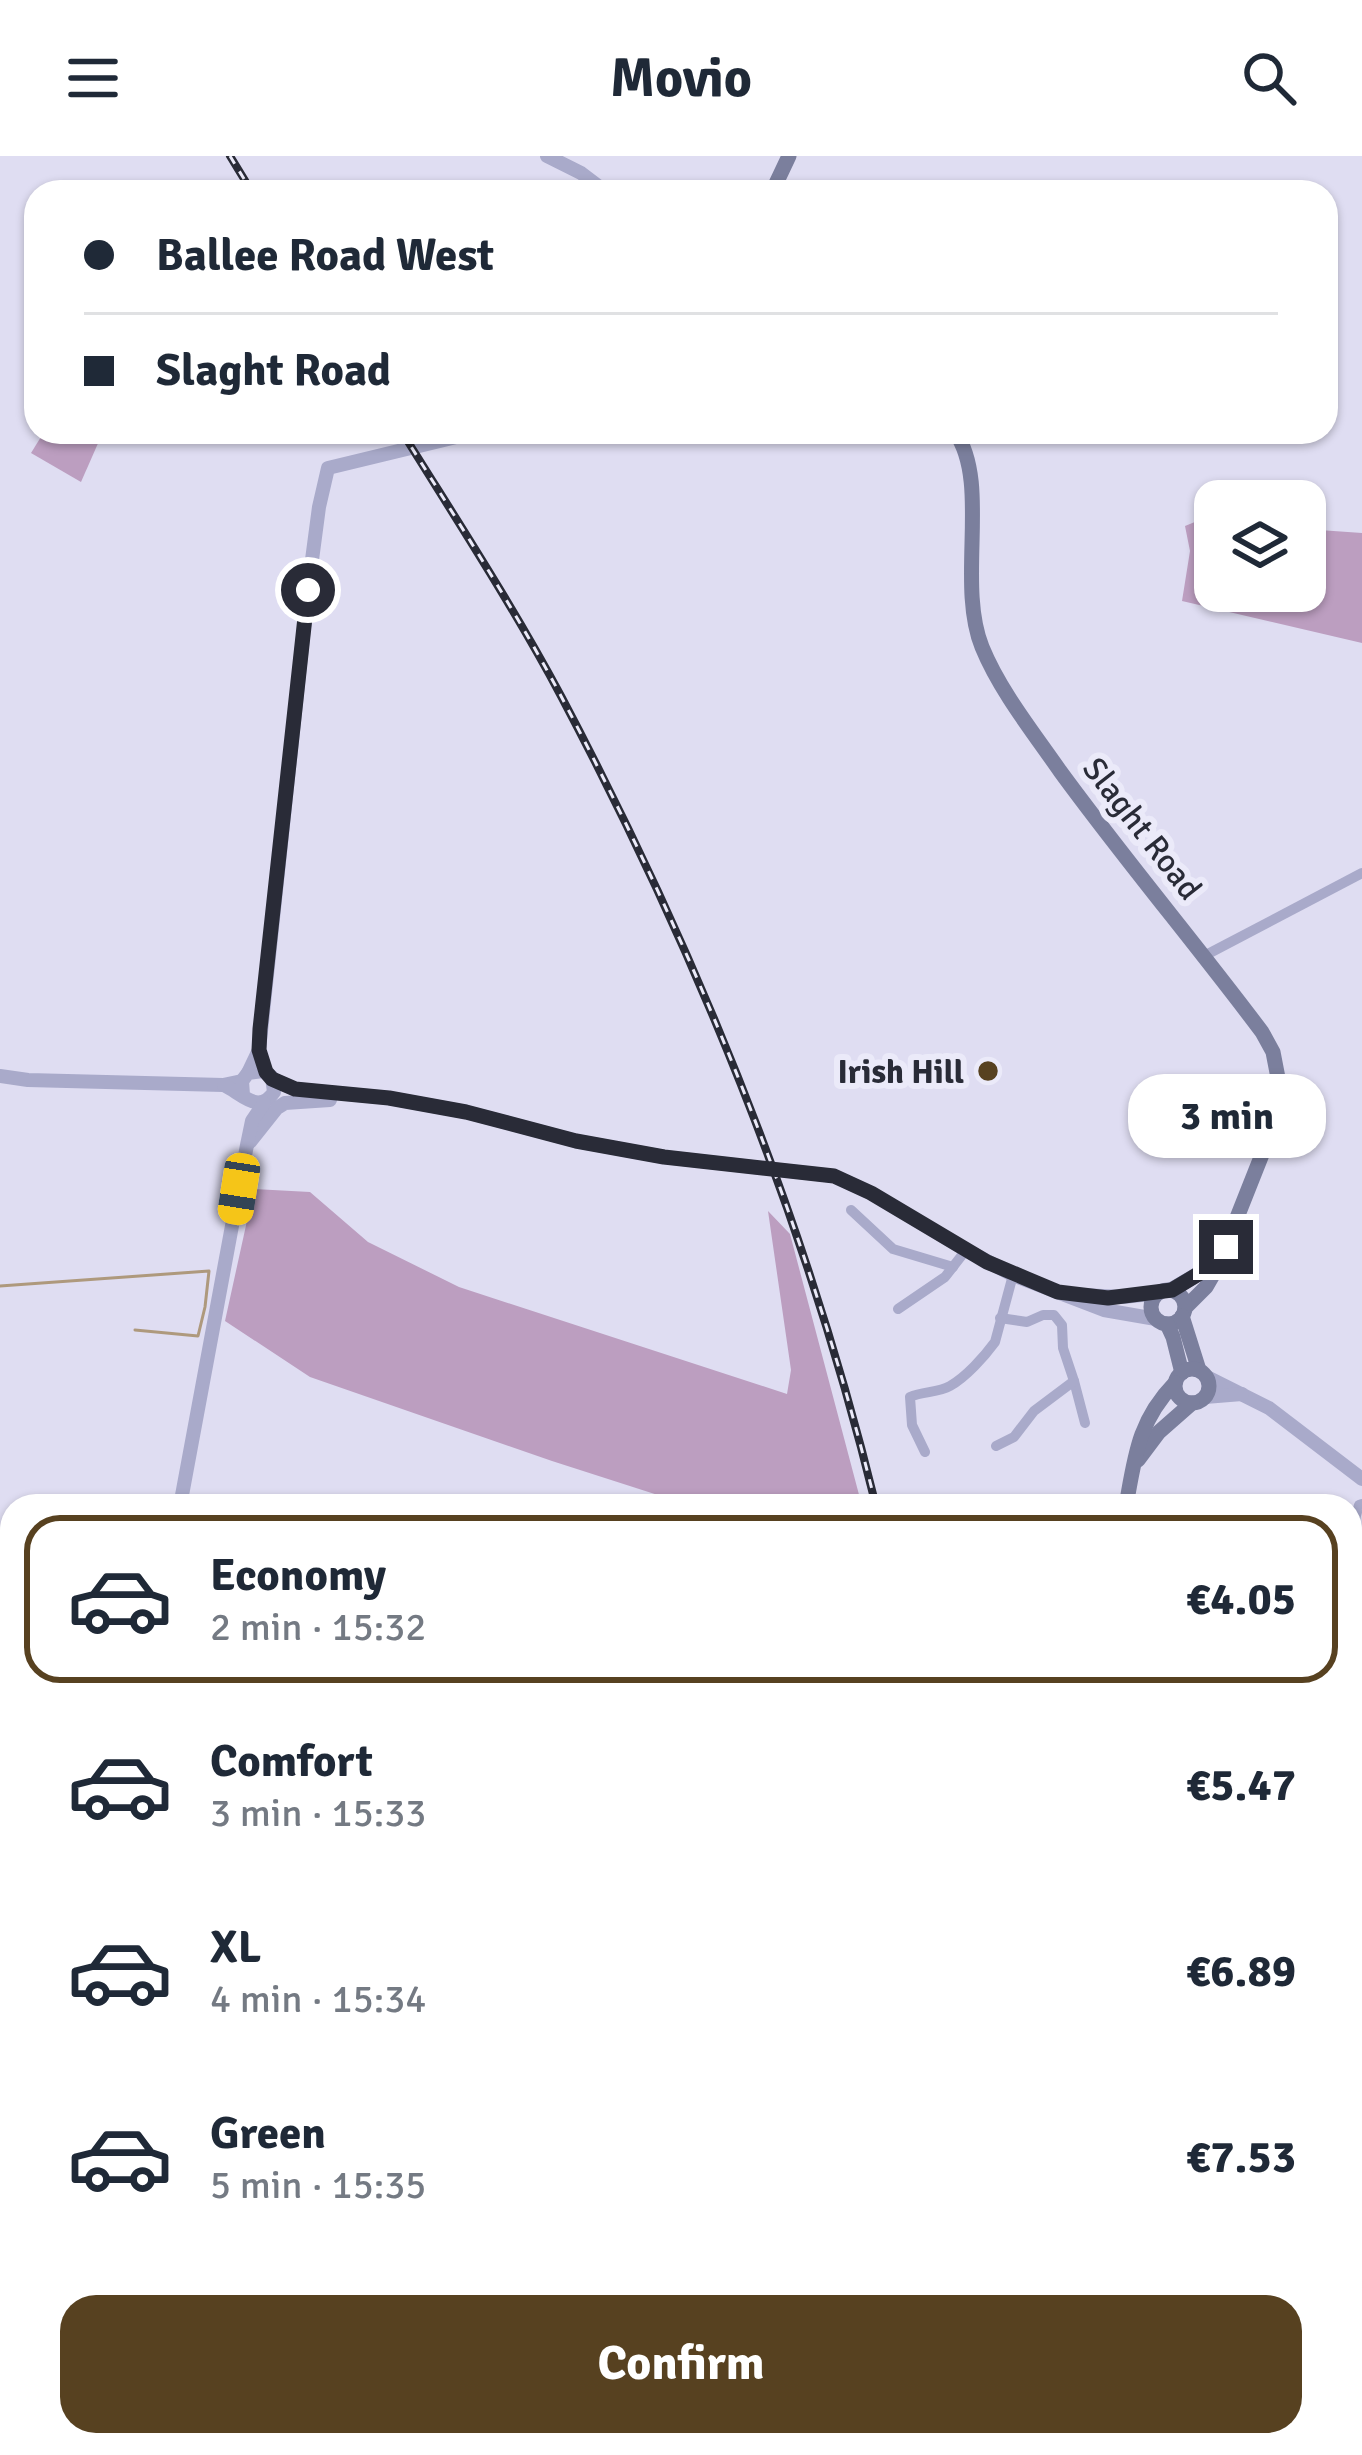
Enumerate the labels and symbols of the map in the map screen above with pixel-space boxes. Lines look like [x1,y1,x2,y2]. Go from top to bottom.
route start [281,563,335,617]
street label: Slaght Road [1073,750,1210,908]
place label: Irish Hill [837,1052,964,1093]
marker: Irish Hill [975,1058,1001,1084]
callout: 3 min [1127,1073,1325,1157]
car [216,1151,262,1227]
route end [1199,1220,1253,1274]

